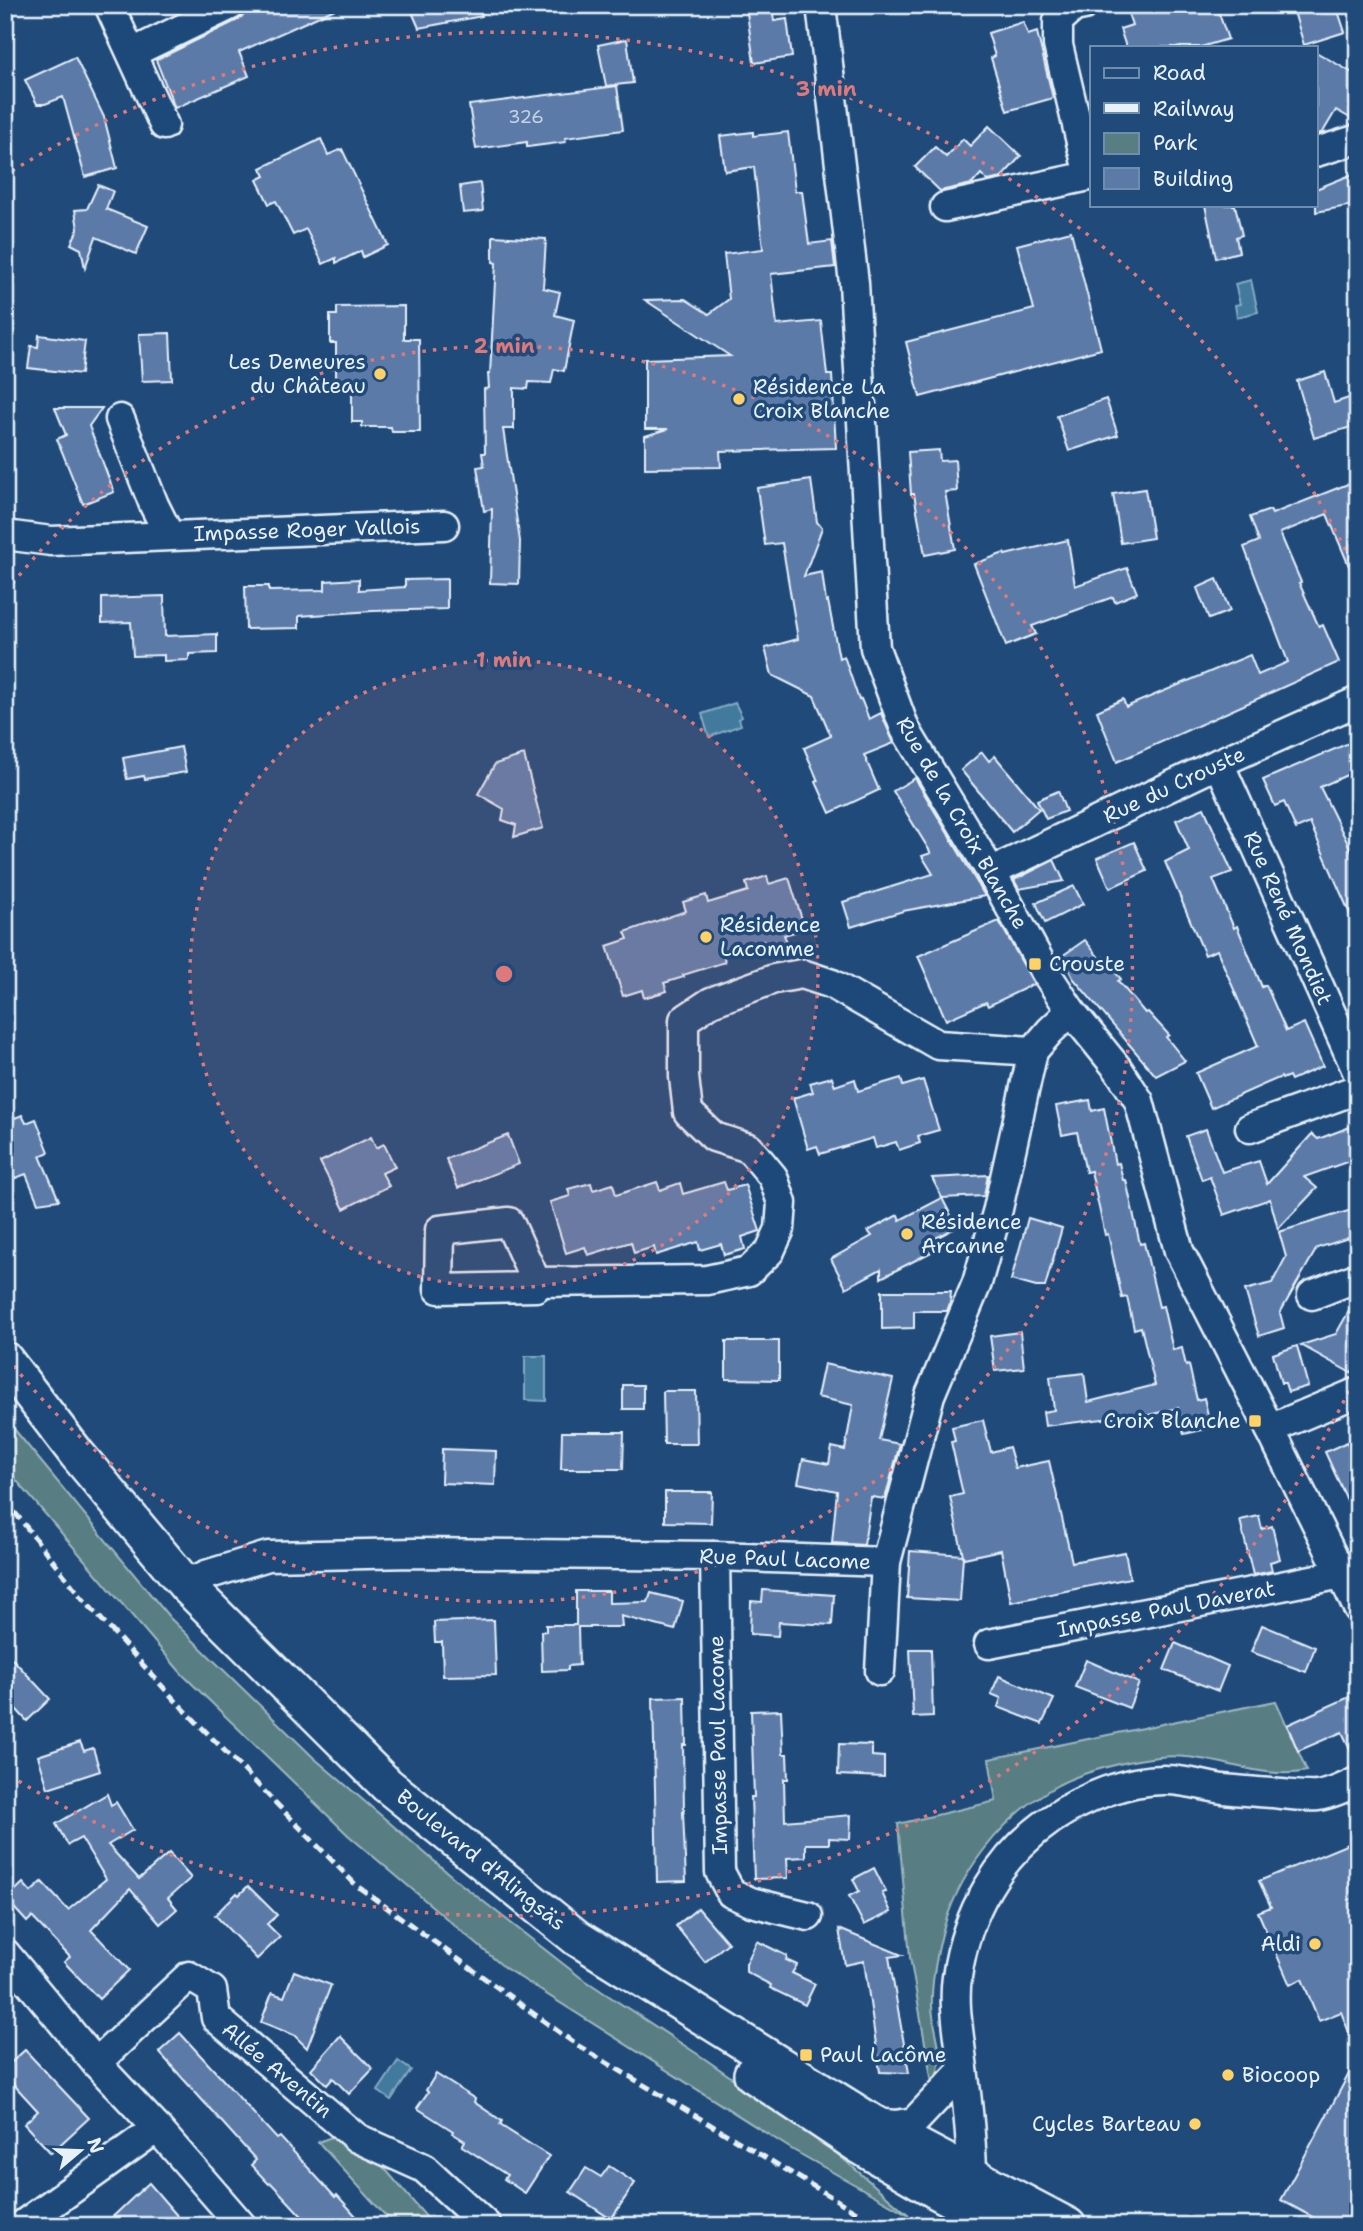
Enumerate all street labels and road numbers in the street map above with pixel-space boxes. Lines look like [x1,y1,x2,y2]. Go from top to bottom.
street label: Impasse Roger Vallois [193,512,421,548]
street label: Rue de la Croix Blanche [890,712,1034,934]
street label: Rue du Crouste [1099,740,1249,830]
street label: Rue René Mondiet [1237,827,1339,1009]
street label: Rue Paul Lacome [699,1542,871,1576]
street label: Impasse Paul Daverat [1055,1574,1277,1644]
street label: Impasse Paul Lacome [702,1635,734,1855]
street label: Boulevard d'Alingsäs [391,1783,571,1937]
street label: Allée Aventin [216,2016,338,2124]

